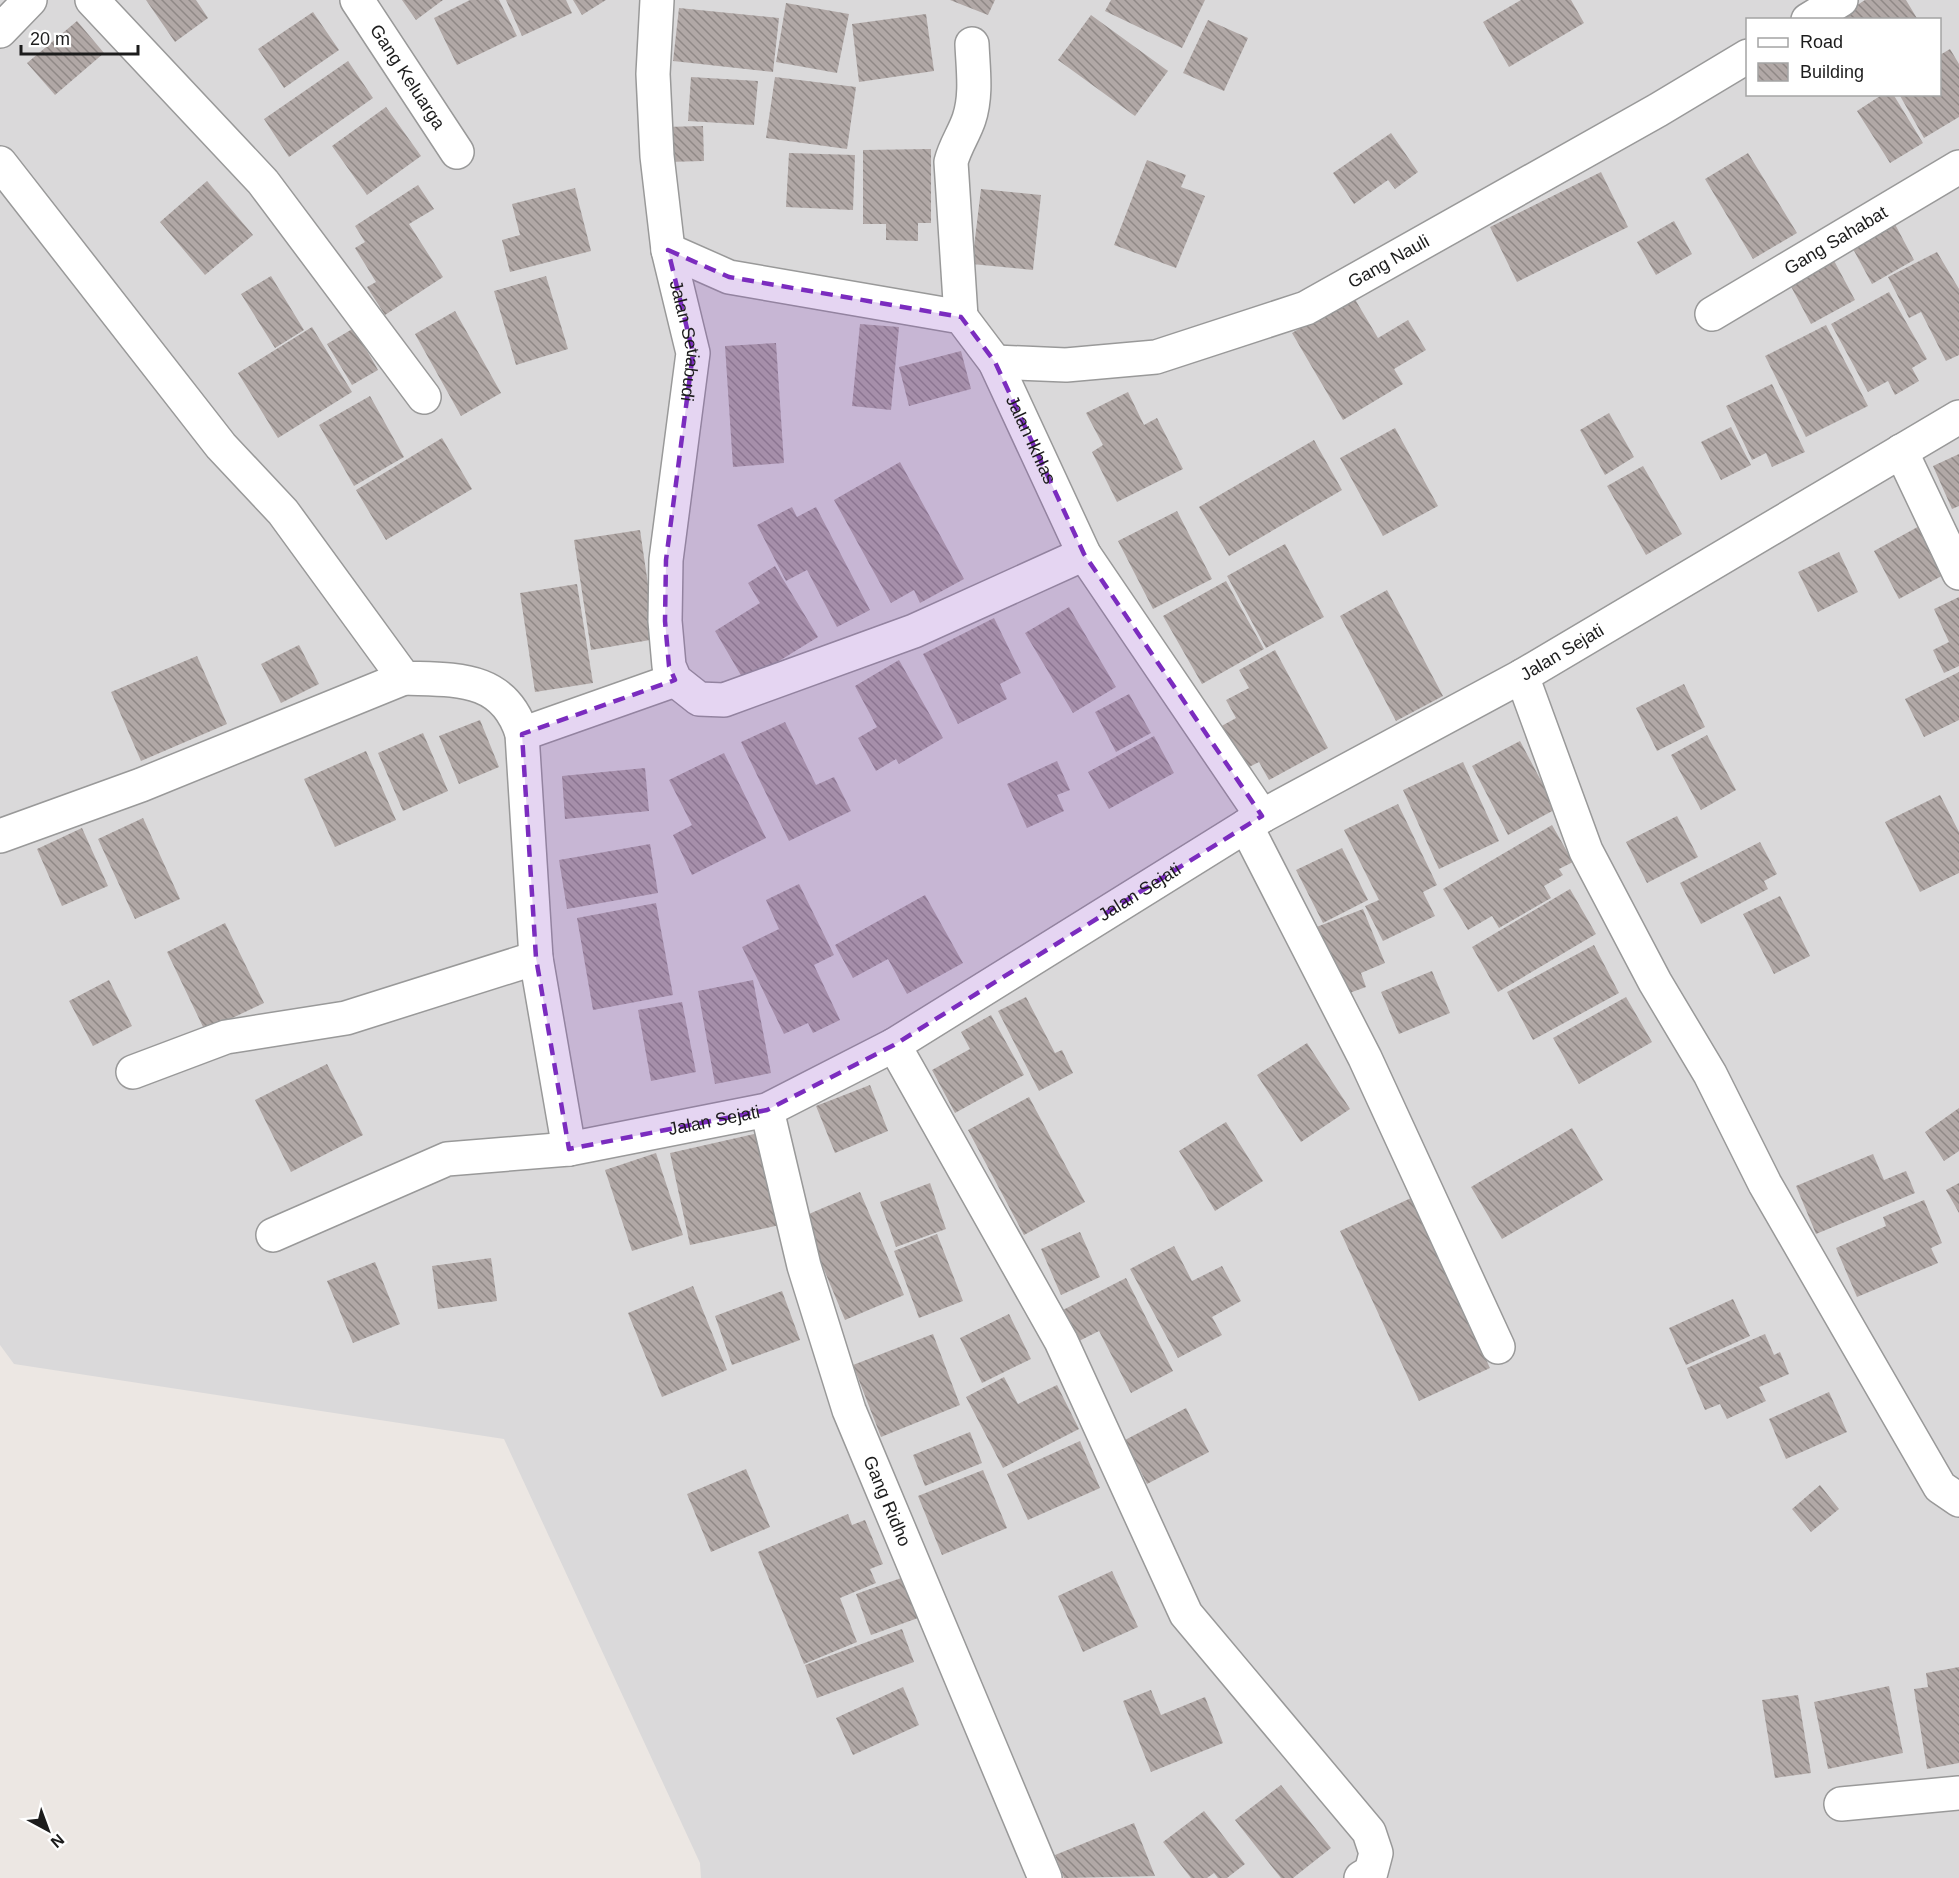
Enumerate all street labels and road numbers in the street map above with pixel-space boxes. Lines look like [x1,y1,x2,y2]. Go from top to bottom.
street label: Gang Keluarga [366,21,450,134]
street label: Gang Sahabat [1781,202,1891,279]
street label: Gang Nauli [1344,231,1433,292]
street label: Jalan Setiabudi [666,278,703,403]
street label: Jalan Ikhlas [1002,392,1060,487]
street label: Jalan Sejati [1517,620,1607,685]
street label: Jalan Sejati [1095,859,1184,925]
street label: Jalan Sejati [666,1102,762,1139]
street label: Gang Ridho [859,1453,915,1549]

